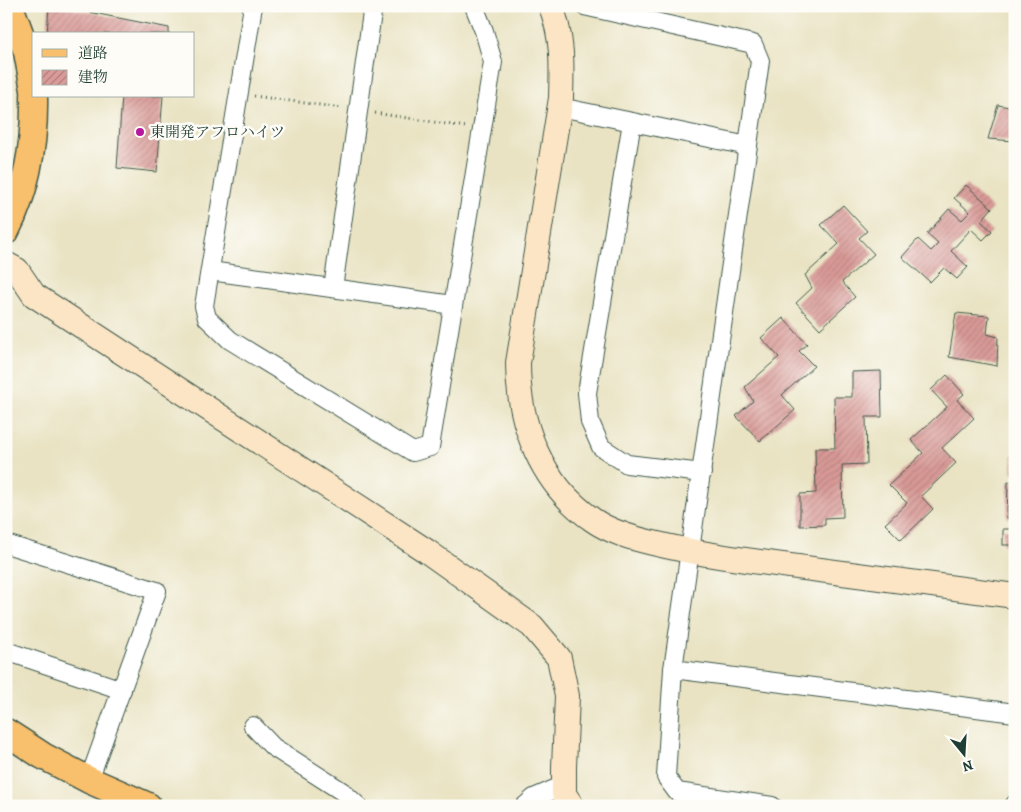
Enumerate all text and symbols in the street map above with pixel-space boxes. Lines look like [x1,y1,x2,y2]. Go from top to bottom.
legend [32,32,195,98]
text: 道路 [78,43,108,63]
text: 建物 [78,67,108,87]
place label: 東開発アフロハイツ [150,122,285,142]
marker: 東開発アフロハイツ [134,126,146,138]
north arrow [938,730,988,780]
text: N [960,755,976,776]

